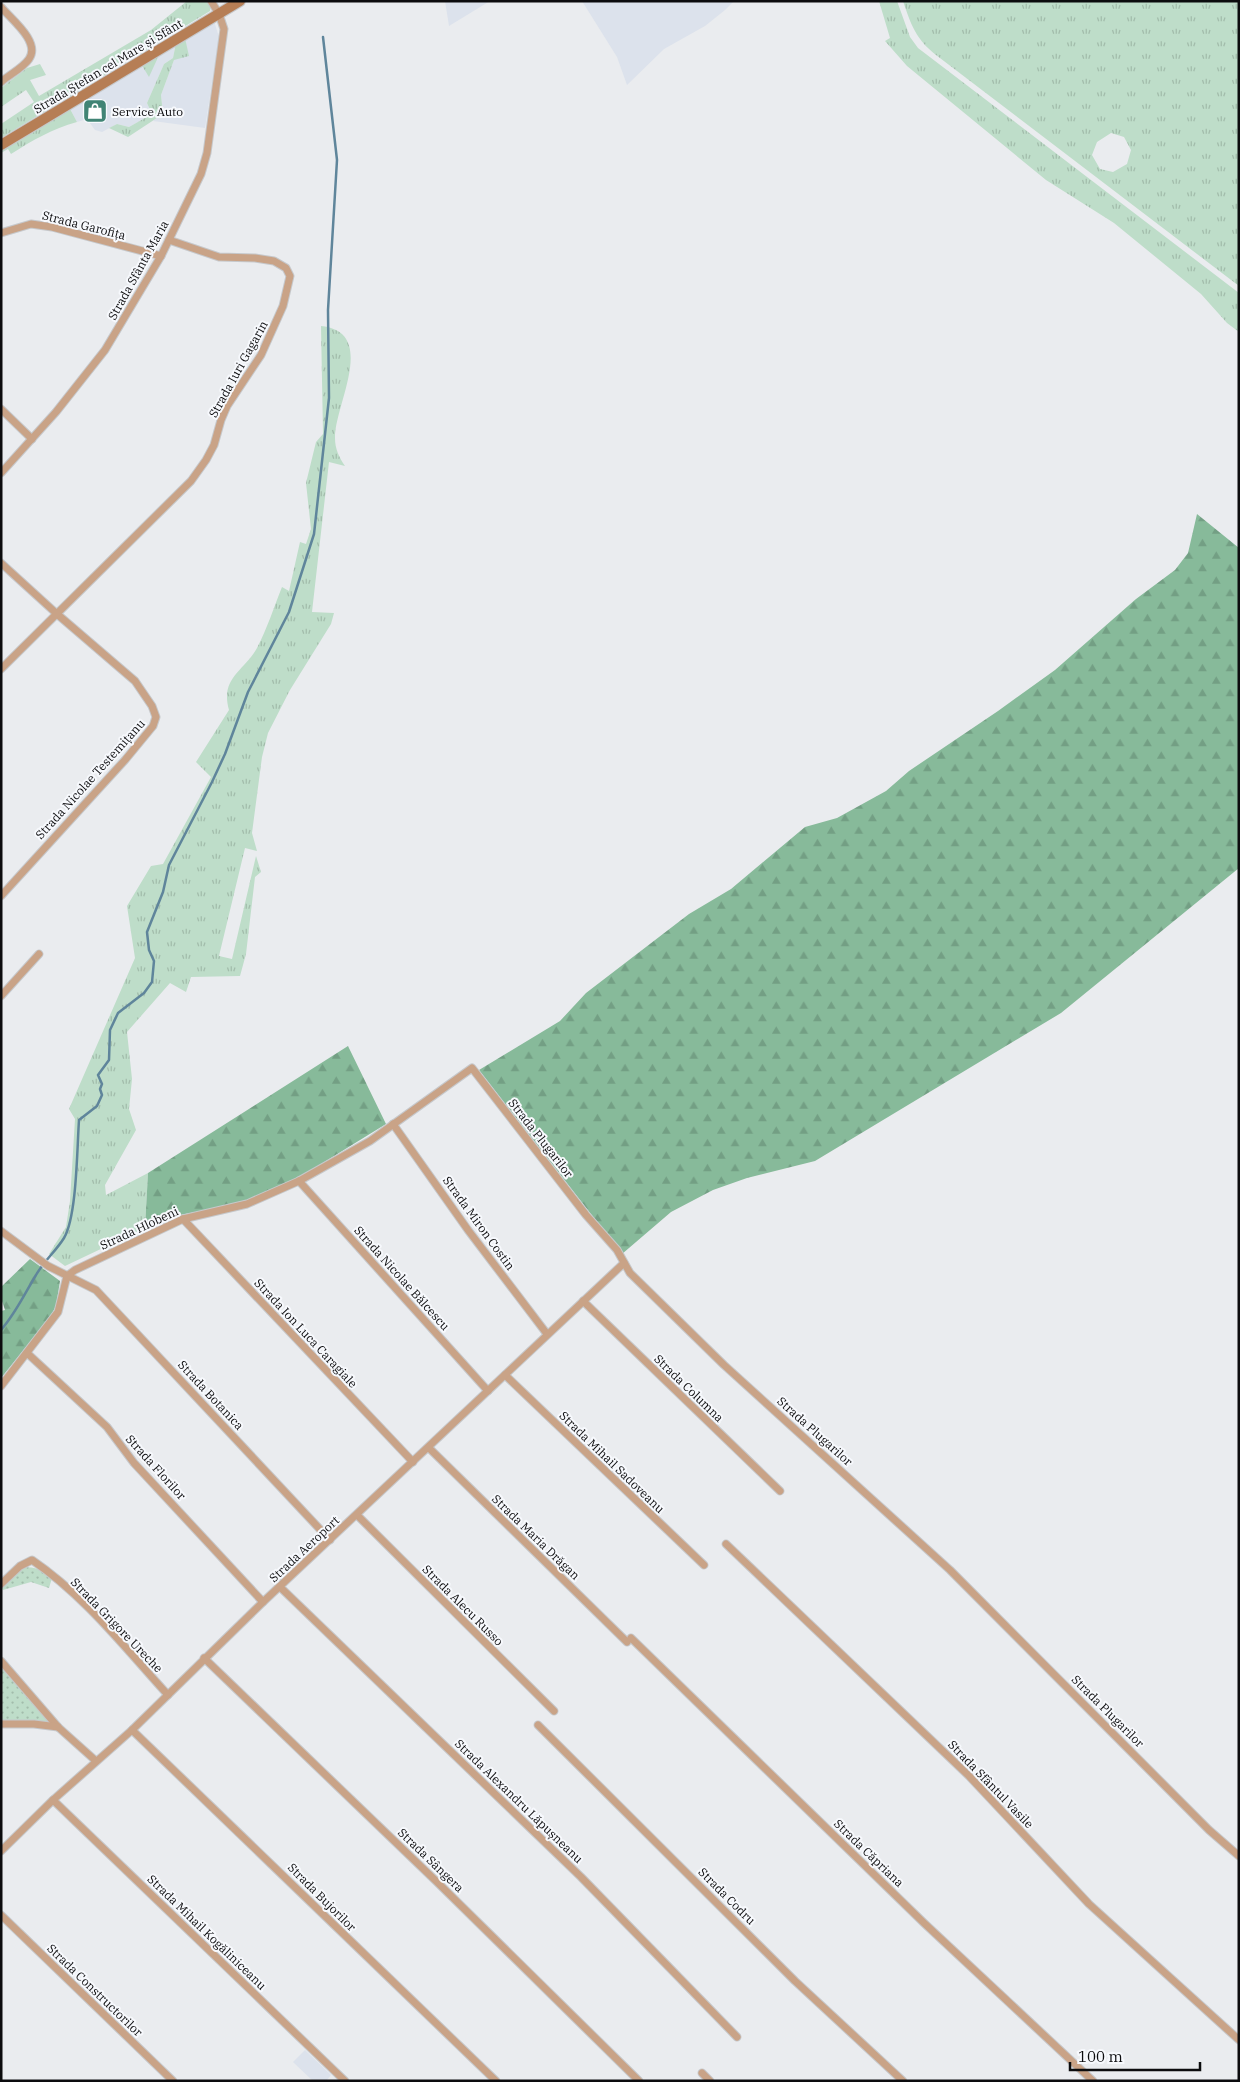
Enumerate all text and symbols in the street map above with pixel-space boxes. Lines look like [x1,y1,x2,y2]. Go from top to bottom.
street label: Strada Ștefan cel Mare și Sfânt [31,16,185,116]
shop icon: Service Auto [82,98,108,124]
place label: Service Auto [112,104,183,119]
street label: Strada Garofița [40,207,128,244]
street label: Strada Sfânta Maria [104,217,172,322]
street label: Strada Iuri Gagarin [205,318,271,420]
street label: Strada Nicolae Testemițanu [32,715,149,843]
street label: Strada Plugarilor [505,1095,577,1181]
street label: Strada Miron Costin [440,1173,518,1273]
street label: Strada Hlobeni [97,1203,181,1253]
street label: Strada Nicolae Bălcescu [351,1223,453,1334]
street label: Strada Ion Luca Caragiale [251,1275,361,1391]
street label: Strada Columna [651,1351,727,1425]
street label: Strada Botanica [175,1357,247,1433]
street label: Strada Plugarilor [774,1393,856,1469]
street label: Strada Mihail Sadoveanu [556,1408,668,1517]
street label: Strada Florilor [123,1431,190,1503]
street label: Strada Maria Drăgan [489,1491,583,1583]
street label: Strada Aeroport [266,1513,342,1585]
street label: Strada Alecu Russo [419,1561,507,1649]
street label: Strada Grigore Ureche [68,1574,166,1676]
street label: Strada Plugarilor [1069,1672,1148,1751]
street label: Strada Alexandru Lăpușneanu [452,1736,586,1867]
street label: Strada Sfântul Vasile [945,1737,1037,1831]
street label: Strada Căpriana [831,1816,907,1890]
street label: Strada Sângera [395,1825,467,1896]
street label: Strada Bujorilor [285,1860,360,1935]
street label: Strada Codru [695,1864,759,1928]
street label: Strada Mihail Kogăliniceanu [144,1871,270,1993]
street label: Strada Constructorilor [44,1941,146,2040]
scale bar [1070,2040,1200,2072]
text: 100 m [1078,2047,1123,2066]

